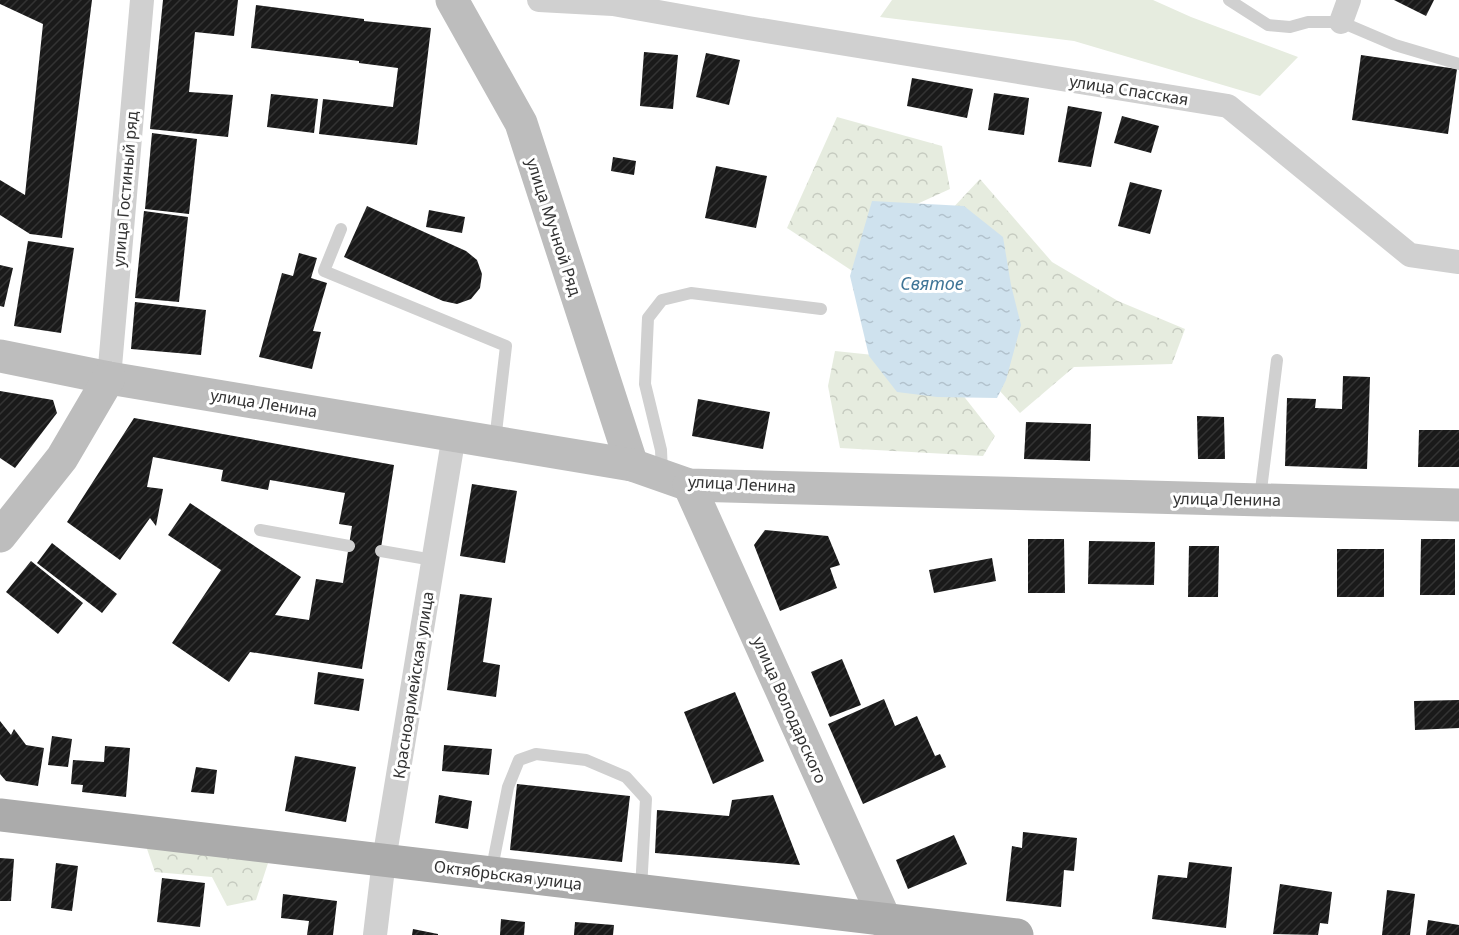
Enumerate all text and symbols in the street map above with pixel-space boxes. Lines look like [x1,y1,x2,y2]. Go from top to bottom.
street label: улица Спасская [1068,70,1190,110]
street label: улица Гостиный ряд [107,110,143,268]
street label: улица Мучной Ряд [521,155,587,299]
water label: Святое [900,271,964,295]
street label: улица Ленина [209,384,319,422]
street label: улица Ленина [688,470,796,498]
street label: улица Ленина [1173,487,1281,511]
street label: Красноармейская улица [387,590,439,780]
street label: улица Володарского [748,633,832,787]
street label: Октябрьская улица [433,855,583,895]

